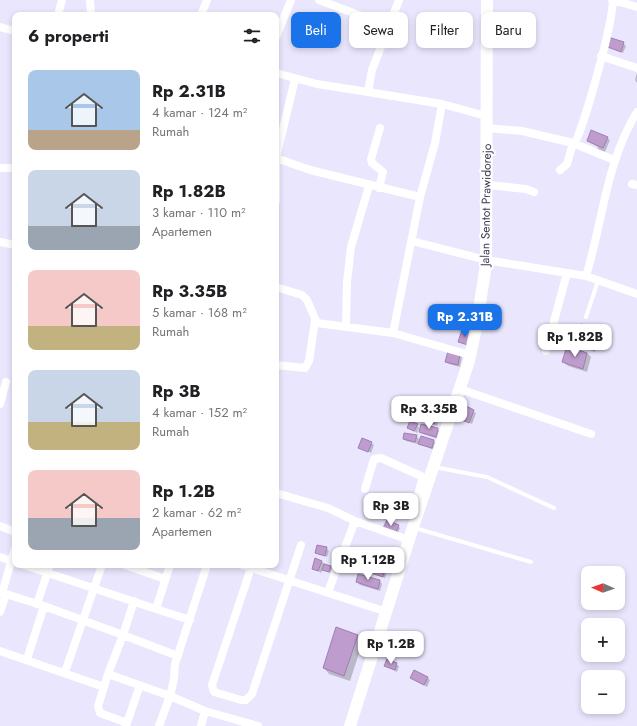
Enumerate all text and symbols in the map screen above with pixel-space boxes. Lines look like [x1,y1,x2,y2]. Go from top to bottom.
chip: Beli [291,12,341,48]
chip: Sewa [349,12,408,48]
chip: Filter [416,12,473,48]
chip: Baru [481,12,536,48]
text: 6 properti [28,24,109,48]
icon: filters [241,25,263,47]
text: Rp 2.31B [152,79,226,103]
icon: home [60,86,108,134]
text: 4 kamar · 124 m² [152,103,247,122]
text: Rumah [152,122,189,141]
street label: Jalan Sentot Prawidorejo [476,143,496,268]
text: Rp 1.82B [152,179,226,203]
icon: home [60,186,108,234]
text: 3 kamar · 110 m² [152,203,246,222]
text: Apartemen [152,222,212,241]
text: Rp 3.35B [152,279,227,303]
icon: home [60,286,108,334]
text: 5 kamar · 168 m² [152,303,247,322]
pin: Rp 2.31B [424,304,506,338]
text: Rp 2.31B [437,307,493,326]
text: Rumah [152,322,189,341]
pin: Rp 1.82B [534,324,616,358]
text: Rp 1.82B [547,327,603,346]
text: Rp 3B [152,379,200,403]
icon: home [60,386,108,434]
pin: Rp 3.35B [388,396,470,430]
text: Rp 3.35B [400,399,458,418]
text: 4 kamar · 152 m² [152,403,247,422]
text: Rumah [152,422,189,441]
text: Rp 1.2B [152,479,215,503]
icon: home [60,486,108,534]
pin: Rp 3B [363,493,419,527]
text: Rp 3B [372,496,410,515]
text: 2 kamar · 62 m² [152,503,241,522]
text: Apartemen [152,522,212,541]
pin: Rp 1.12B [327,547,409,581]
text: Rp 1.12B [341,550,395,569]
north arrow [581,566,625,610]
map controls [581,566,625,714]
button: + [581,618,625,662]
pin: Rp 1.2B [354,631,428,665]
text: Rp 1.2B [367,634,415,653]
button: − [581,670,625,714]

